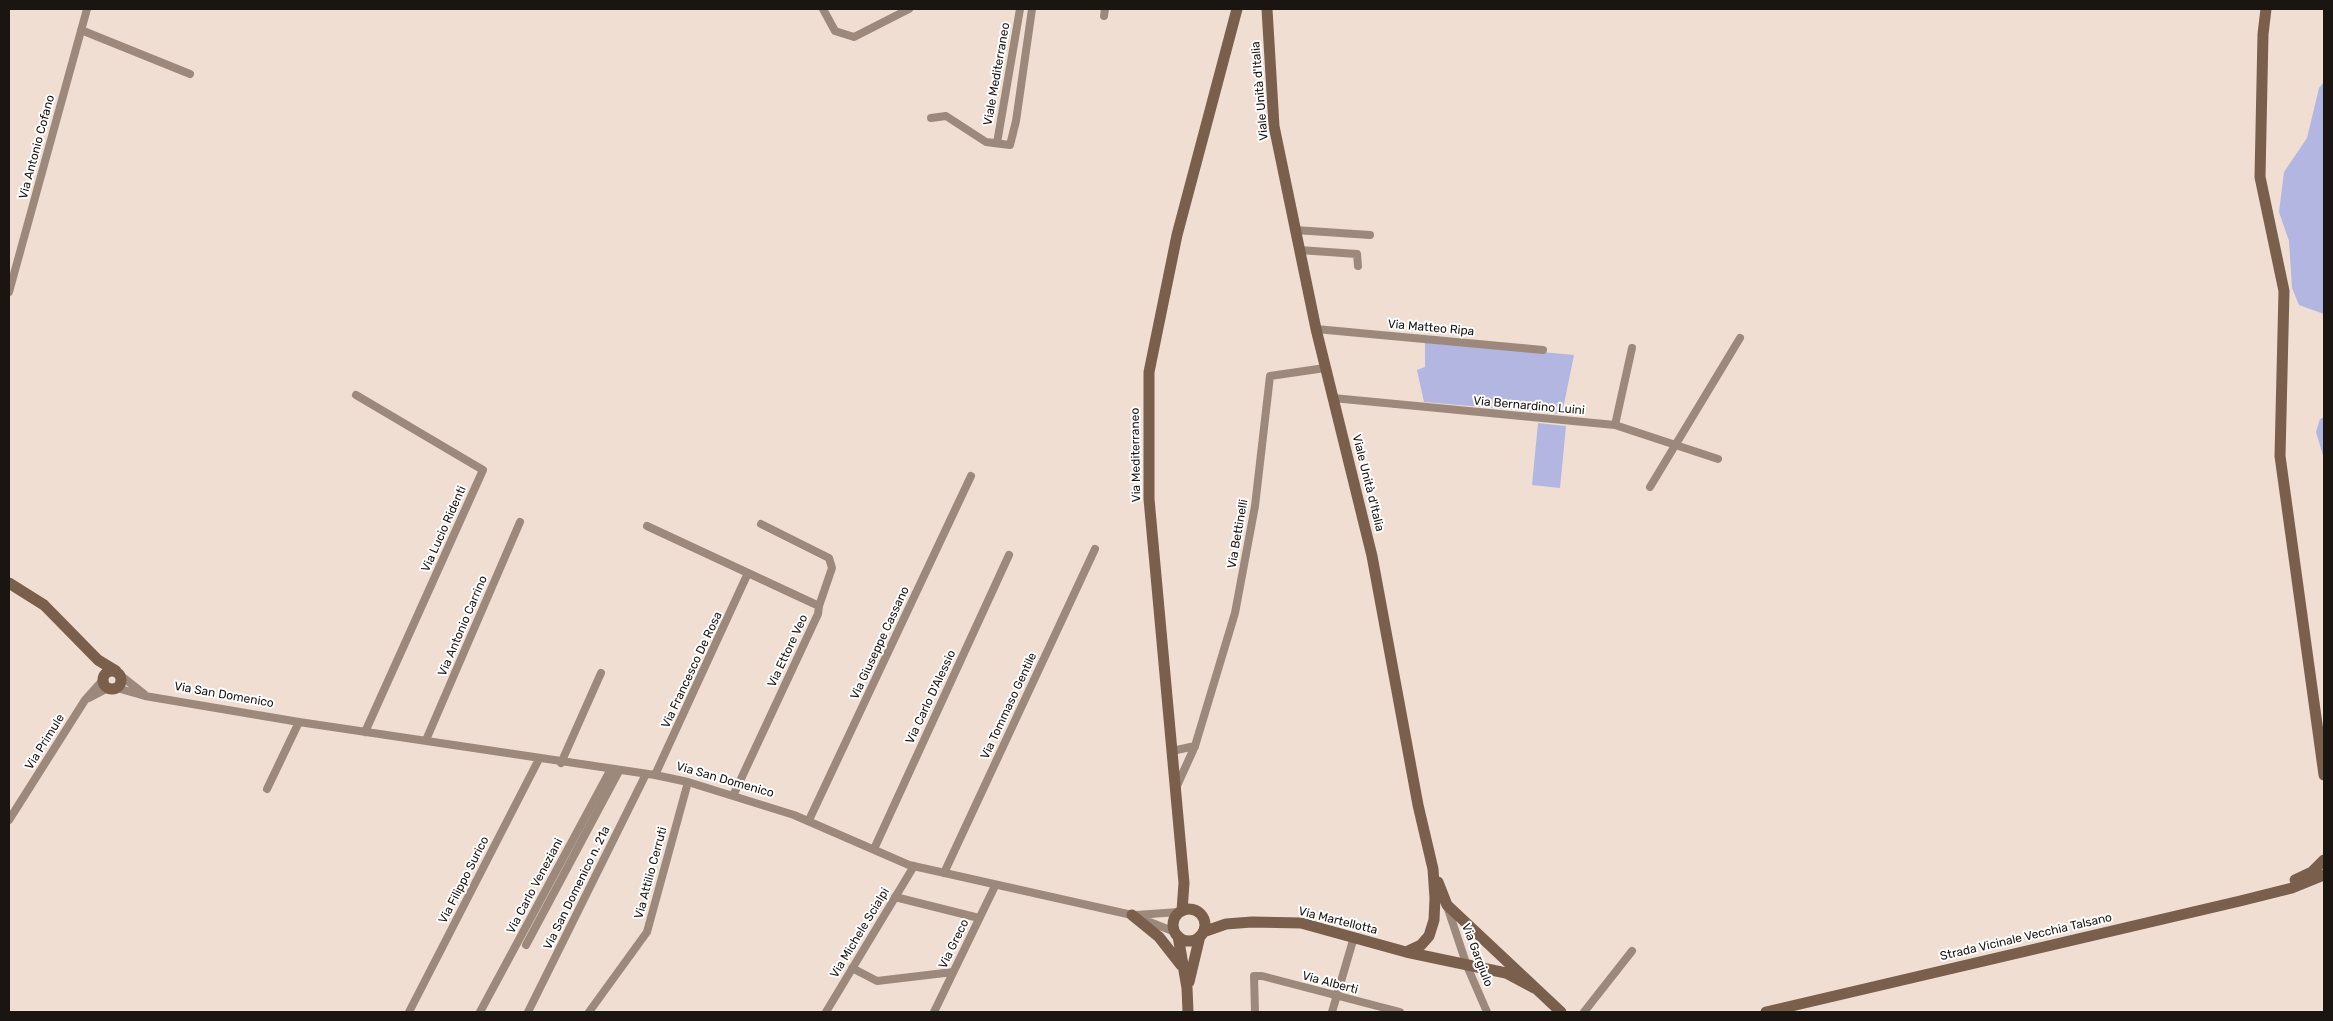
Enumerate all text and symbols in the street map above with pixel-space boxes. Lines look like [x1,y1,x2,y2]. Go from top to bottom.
street label: Viale Mediterraneo [981,21,1013,127]
street label: Viale Unità d'Italia [1248,41,1272,141]
street label: Via Antonio Cofano [16,93,58,201]
street label: Via Matteo Ripa [1387,317,1475,339]
street label: Via Bernardino Luini [1473,394,1585,418]
street label: Via Mediterraneo [1128,408,1144,502]
street label: Viale Unità d'Italia [1349,433,1387,533]
street label: Via Lucio Ridenti [419,484,469,574]
street label: Via Bettinelli [1225,498,1251,570]
street label: Via Antonio Carrino [435,574,491,678]
street label: Via Giuseppe Cassano [847,584,913,702]
street label: Via Francesco De Rosa [659,610,725,730]
street label: Via Ettore Veo [765,612,811,690]
street label: Via Carlo D'Alessio [903,648,959,746]
street label: Via Tommaso Gentile [978,650,1040,762]
street label: Via San Domenico [173,679,275,711]
street label: Via Primule [22,711,68,773]
street label: Via San Domenico [675,759,775,801]
street label: Via San Domenico n. 21a [541,824,613,952]
street label: Via Attilio Cerruti [632,825,670,921]
street label: Via Filippo Surico [436,834,492,926]
street label: Via Carlo Veneziani [504,836,566,936]
street label: Via Michele Scialpi [827,885,893,981]
street label: Via Martellotta [1297,904,1379,938]
street label: Strada Vicinale Vecchia Talsano [1939,910,2113,964]
street label: Via Greco [936,917,972,971]
street label: Via Gargiulo [1458,921,1496,989]
street label: Via Alberti [1300,969,1360,997]

